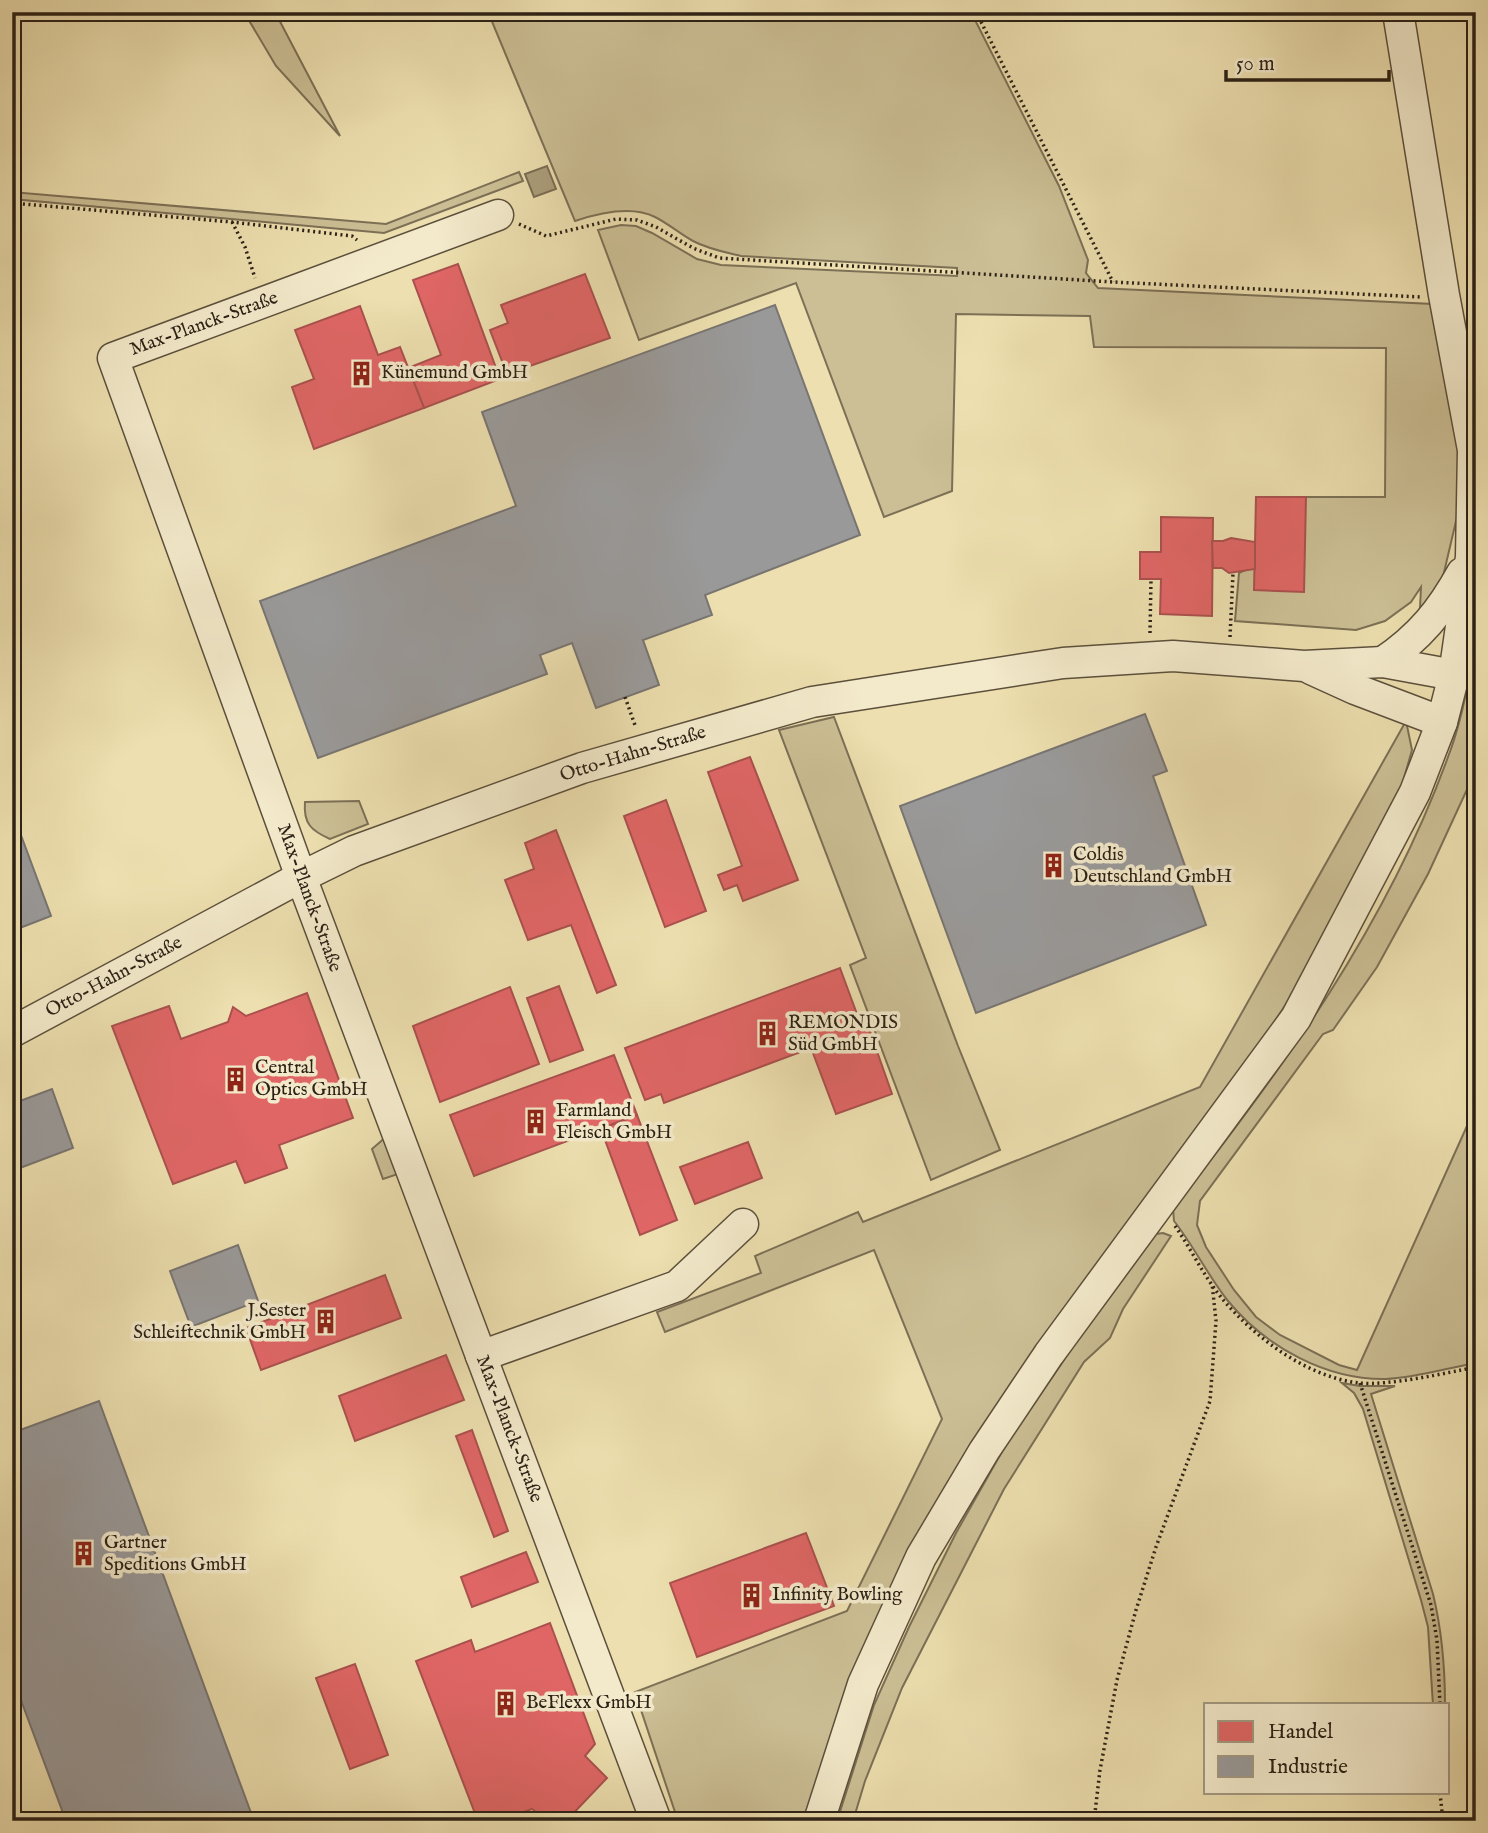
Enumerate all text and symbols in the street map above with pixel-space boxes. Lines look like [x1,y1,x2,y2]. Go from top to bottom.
scale bar [1226,38,1388,82]
text: 50 m [1236,51,1275,78]
street label: Max-Planck-Straße [127,286,282,362]
building icon: Künemund GmbH [347,359,375,387]
place label: Künemund GmbH [381,361,528,385]
street label: Otto-Hahn-Straße [557,720,709,788]
street label: Max-Planck-Straße [271,821,347,976]
place label: Coldis Deutschland GmbH [1073,843,1232,889]
building icon: Coldis Deutschland GmbH [1039,852,1067,880]
street label: Otto-Hahn-Straße [42,931,187,1023]
place label: REMONDIS Süd GmbH [788,1011,898,1057]
building icon: REMONDIS Süd GmbH [754,1020,782,1048]
place label: Central Optics GmbH [255,1056,367,1102]
building icon: Central Optics GmbH [221,1065,249,1093]
place label: Farmland Fleisch GmbH [556,1099,672,1145]
building icon: Farmland Fleisch GmbH [522,1108,550,1136]
place label: J.Sester Schleiftechnik GmbH [133,1299,306,1345]
building icon: J.Sester Schleiftechnik GmbH [312,1308,340,1336]
street label: Max-Planck-Straße [470,1352,548,1506]
place label: Gartner Speditions GmbH [104,1531,246,1577]
building icon: Gartner Speditions GmbH [70,1540,98,1568]
building icon: Infinity Bowling [738,1581,766,1609]
place label: Infinity Bowling [772,1583,903,1607]
building icon: BeFlexx GmbH [492,1689,520,1717]
place label: BeFlexx GmbH [526,1691,652,1715]
legend [1204,1703,1450,1794]
text: Handel [1268,1719,1333,1746]
text: Industrie [1268,1754,1348,1781]

